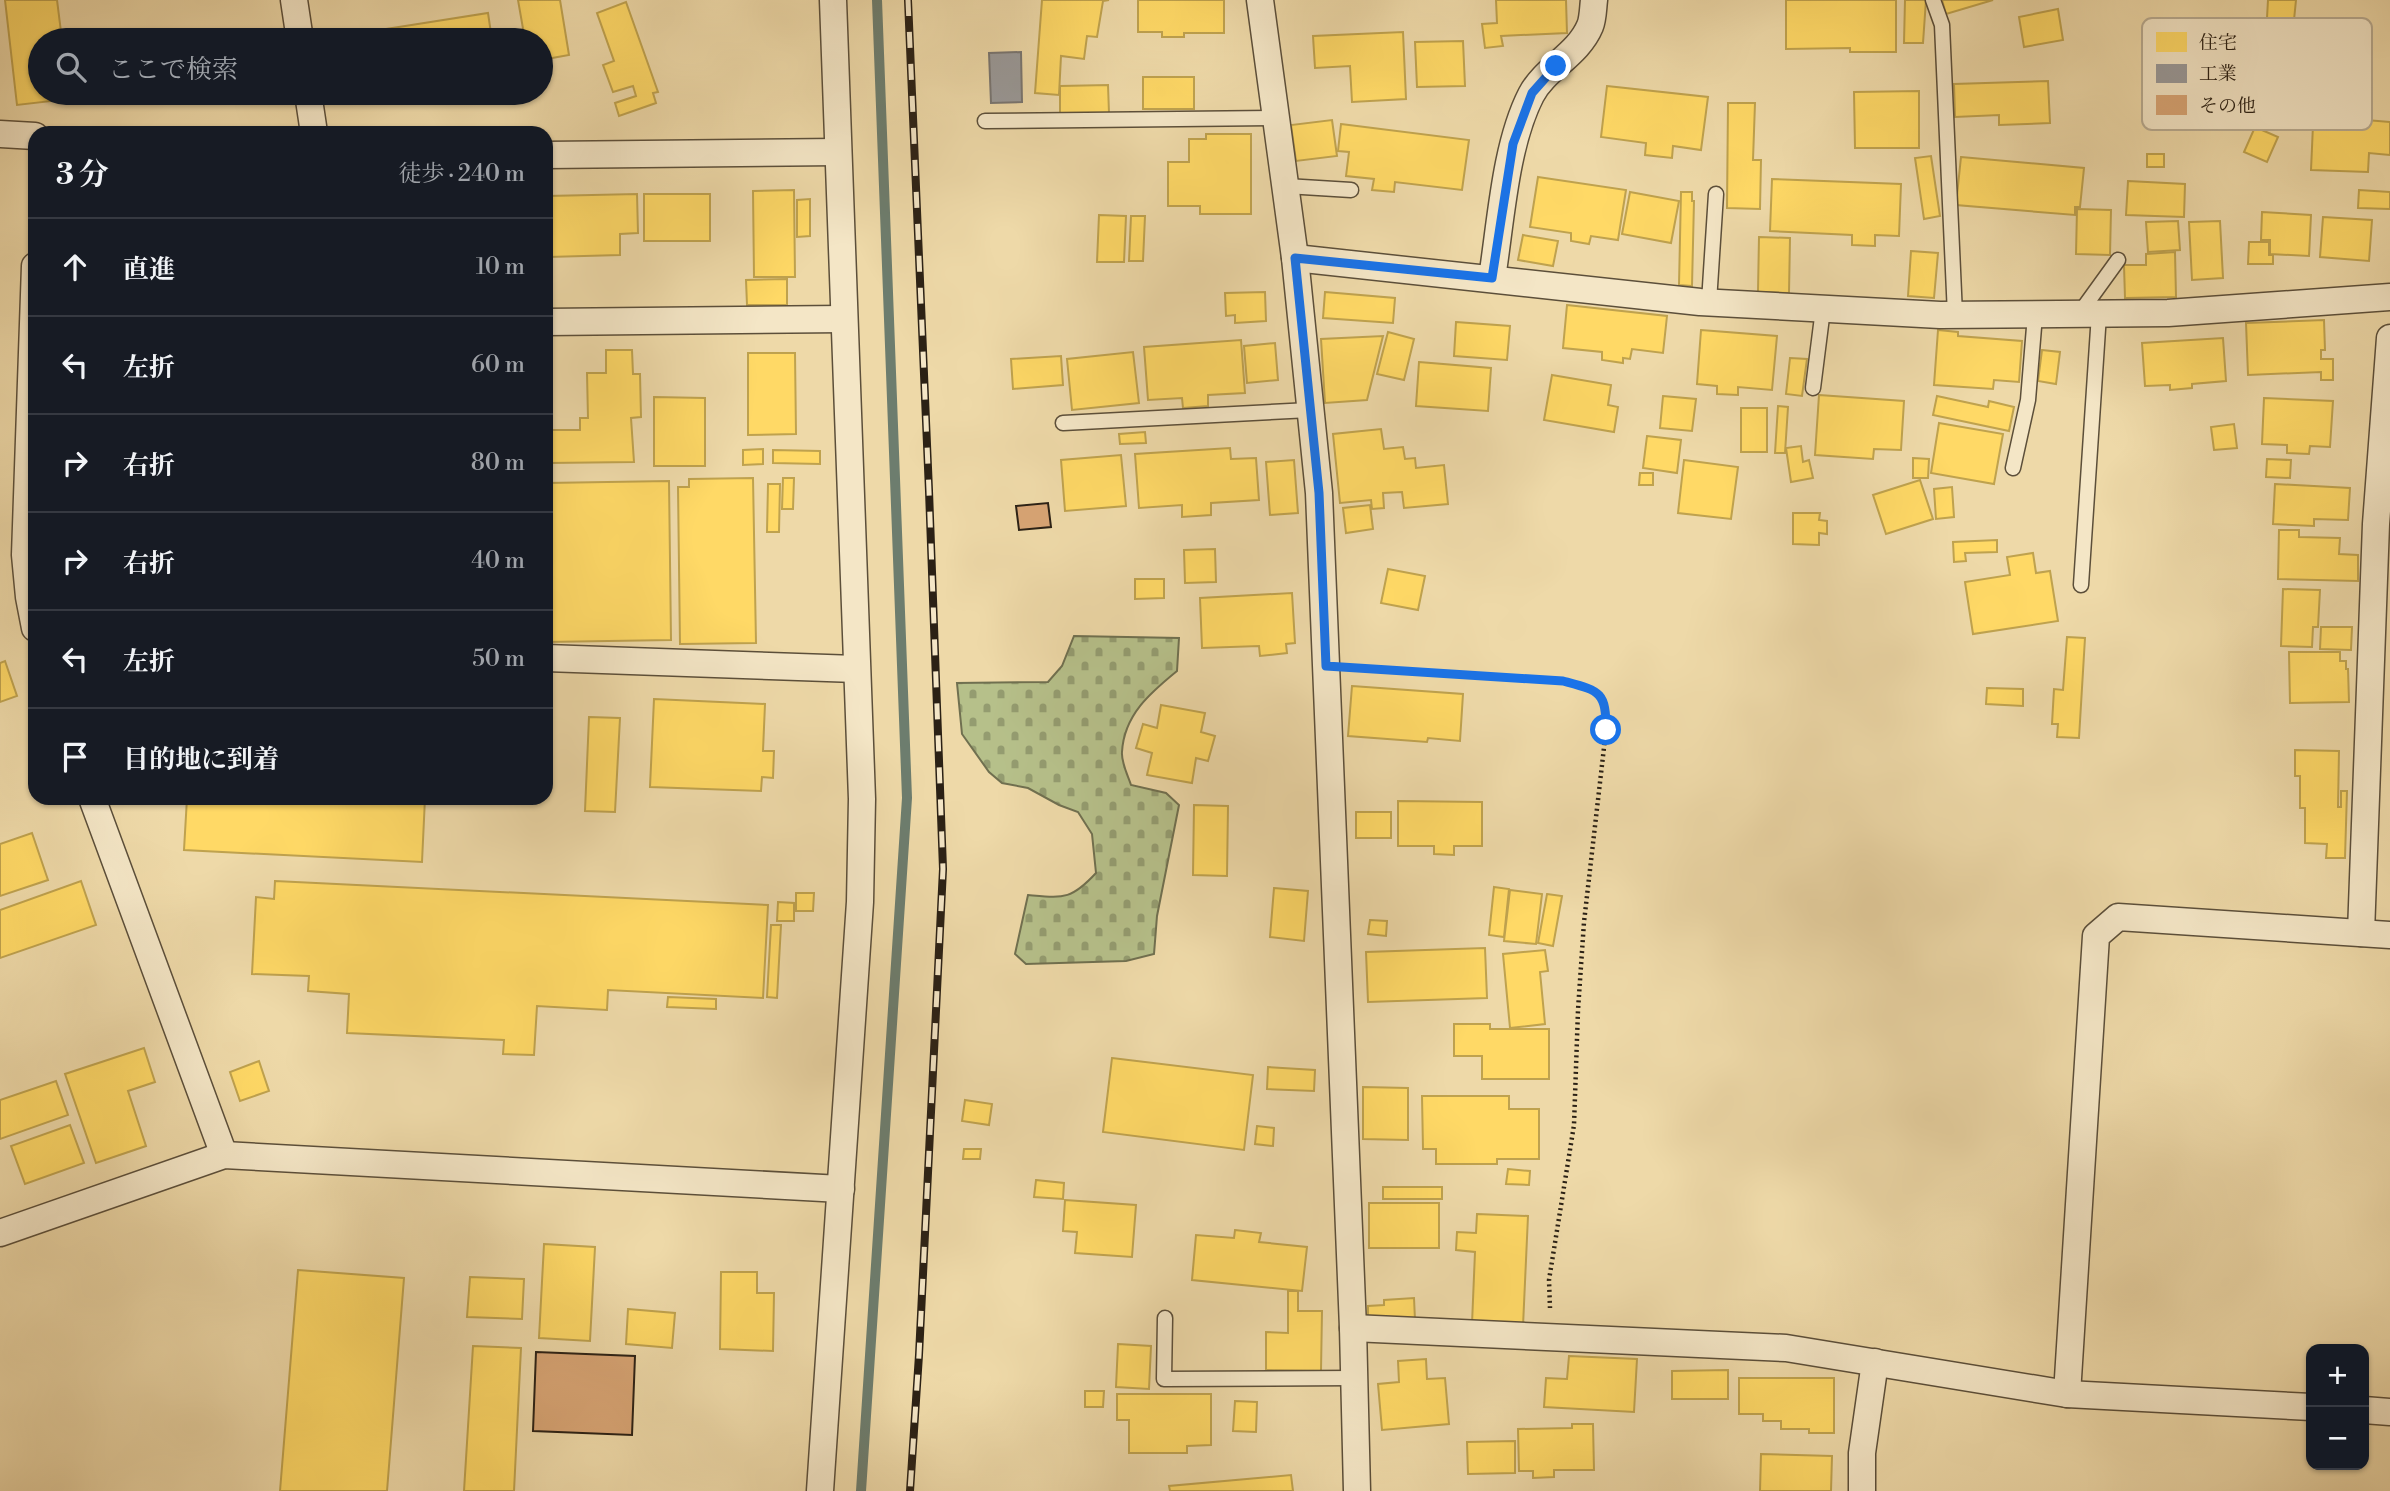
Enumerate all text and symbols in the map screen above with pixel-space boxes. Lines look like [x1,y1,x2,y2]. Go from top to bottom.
legend [2142,18,2372,130]
search box [28,28,553,105]
text: 住宅 [2199,31,2237,55]
icon: search [52,48,90,86]
route end [1540,50,1571,81]
text: ここで検索 [108,54,238,86]
text: 工業 [2199,62,2237,86]
text: その他 [2199,94,2256,118]
text: 3 分 [56,156,109,194]
text: 徒歩 · 240 m [399,160,525,188]
icon: ahead [56,248,94,286]
text: 10 m [476,253,525,281]
text: 直進 [123,254,175,286]
icon: left [56,346,94,384]
text: 60 m [471,351,525,379]
text: 左折 [123,352,175,384]
icon: right [56,444,94,482]
text: 80 m [471,449,525,477]
text: 右折 [123,450,175,482]
icon: right [56,542,94,580]
text: 40 m [471,547,525,575]
text: 右折 [123,548,175,580]
icon: left [56,640,94,678]
text: 50 m [472,645,525,673]
text: 左折 [123,646,175,678]
route start [1590,714,1621,745]
icon: arrive [56,738,94,776]
text: 目的地に到着 [123,744,279,776]
map controls [2306,1344,2369,1470]
button: + [2306,1344,2369,1407]
button: − [2306,1407,2369,1470]

